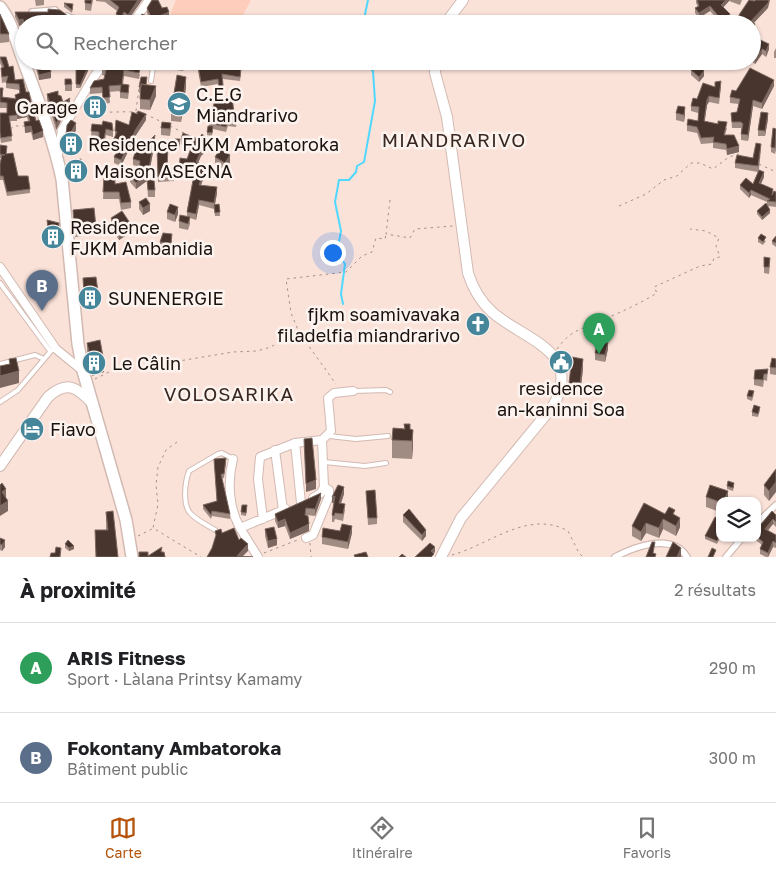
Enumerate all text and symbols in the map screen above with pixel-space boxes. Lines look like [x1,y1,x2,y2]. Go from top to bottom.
search box [15,15,761,70]
icon: search [33,29,61,57]
text: Rechercher [73,31,178,54]
place label: C.E.G Miandrarivo [196,83,298,126]
school or university icon: C.E.G Miandrarivo [166,91,192,117]
building icon: Garage [82,94,108,120]
place label: Garage [17,96,78,118]
district label: MIANDRARIVO [382,128,526,151]
building icon: Residence FJKM Ambatoroka [58,131,84,157]
place label: Residence FJKM Ambatoroka [88,133,339,155]
building icon: Maison ASECNA [63,158,89,184]
place label: Maison ASECNA [94,160,233,182]
place label: Residence FJKM Ambanidia [70,216,213,259]
building icon: Residence FJKM Ambanidia [40,224,66,250]
your location [320,240,346,266]
pin: B [26,270,58,311]
building icon: SUNENERGIE [77,285,103,311]
place label: SUNENERGIE [108,287,224,309]
place label: fjkm soamivavaka filadelfia miandrarivo [277,303,460,346]
church icon: fjkm soamivavaka filadelfia miandrarivo [465,311,491,337]
pin: A [583,313,615,354]
public building icon: residence an-kaninni Soa [548,349,574,375]
building icon: Le Câlin [81,350,107,376]
place label: Le Câlin [112,352,181,374]
place label: residence an-kaninni Soa [497,377,625,420]
district label: VOLOSARIKA [164,382,294,405]
hotel icon: Fiavo [19,416,45,442]
place label: Fiavo [50,418,96,440]
map controls [716,497,761,542]
button: layers [716,497,761,542]
text: À proximité [20,577,136,603]
text: 2 résultats [674,580,756,600]
text: ARIS Fitness [67,646,186,669]
text: A [30,658,42,678]
text: 290 m [709,658,756,678]
text: Sport · Làlana Printsy Kamamy [67,669,302,689]
text: Fokontany Ambatoroka [67,736,281,759]
text: B [30,748,42,768]
text: 300 m [709,748,756,768]
text: Bâtiment public [67,759,188,779]
tab: Carte [105,814,142,861]
tab: Itinéraire [352,814,413,861]
tab: Favoris [623,814,671,861]

